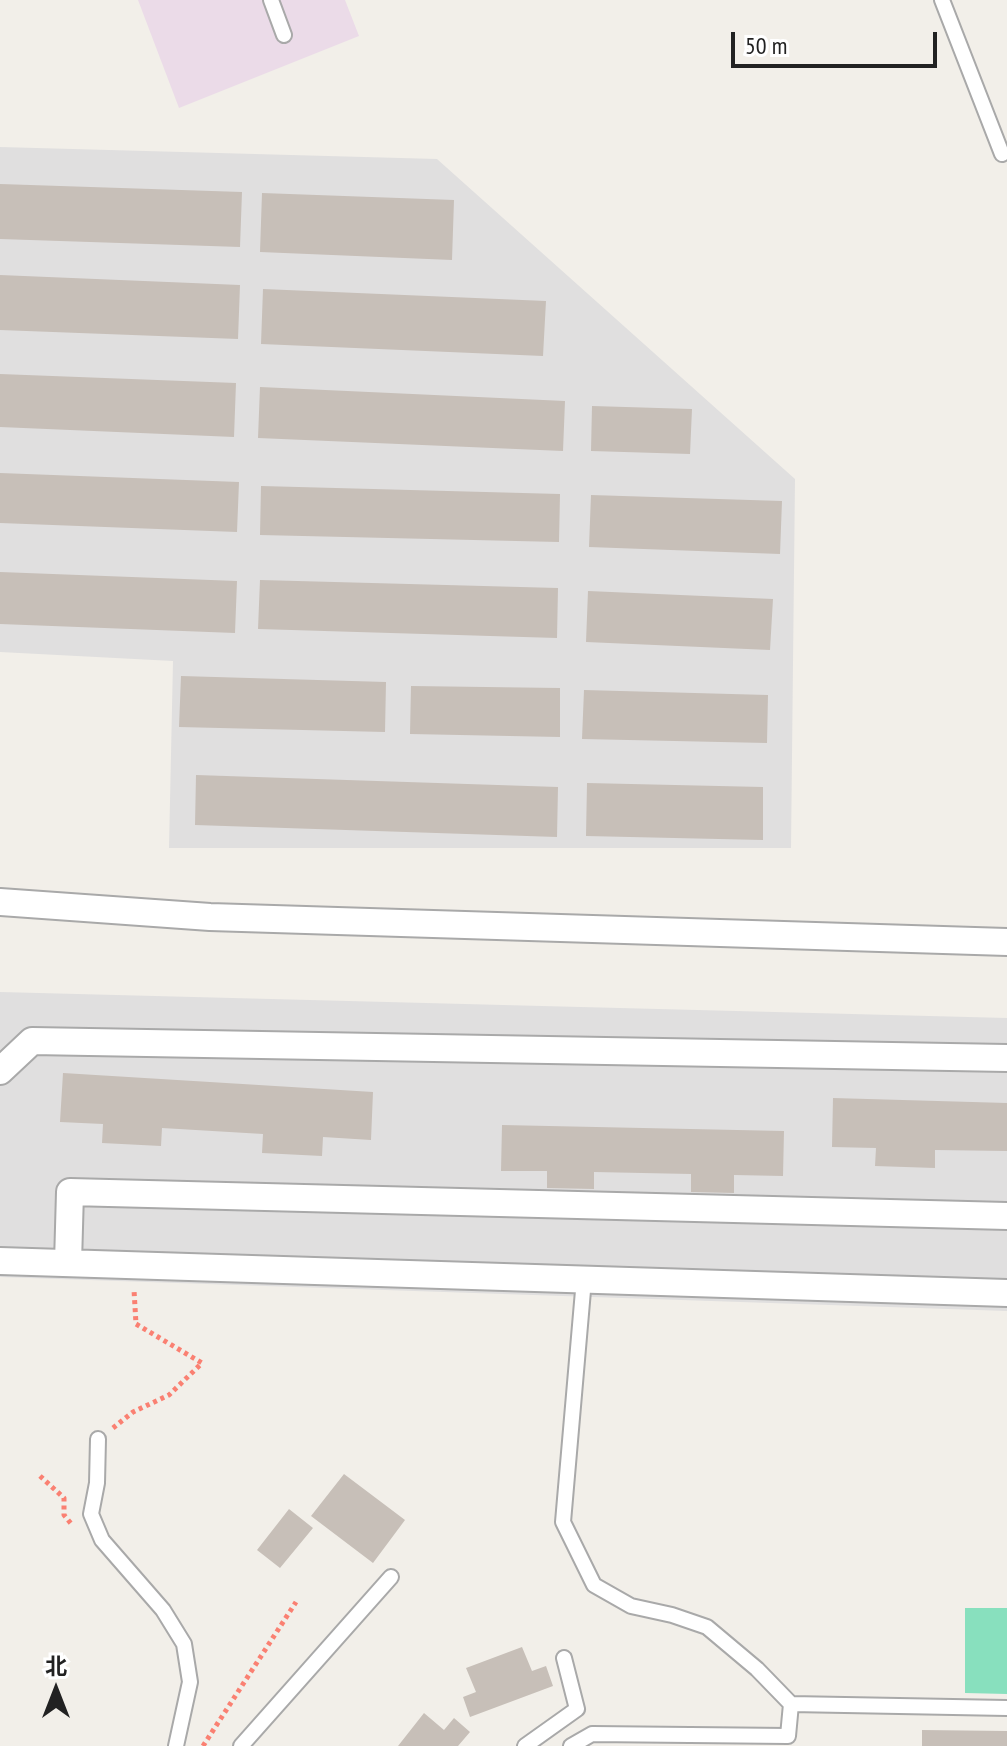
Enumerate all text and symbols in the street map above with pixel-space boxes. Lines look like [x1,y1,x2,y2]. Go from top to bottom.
scale bar [735,16,941,66]
text: 50 m [745,30,787,61]
north arrow [16,1650,96,1730]
text: 北 [45,1652,67,1680]

